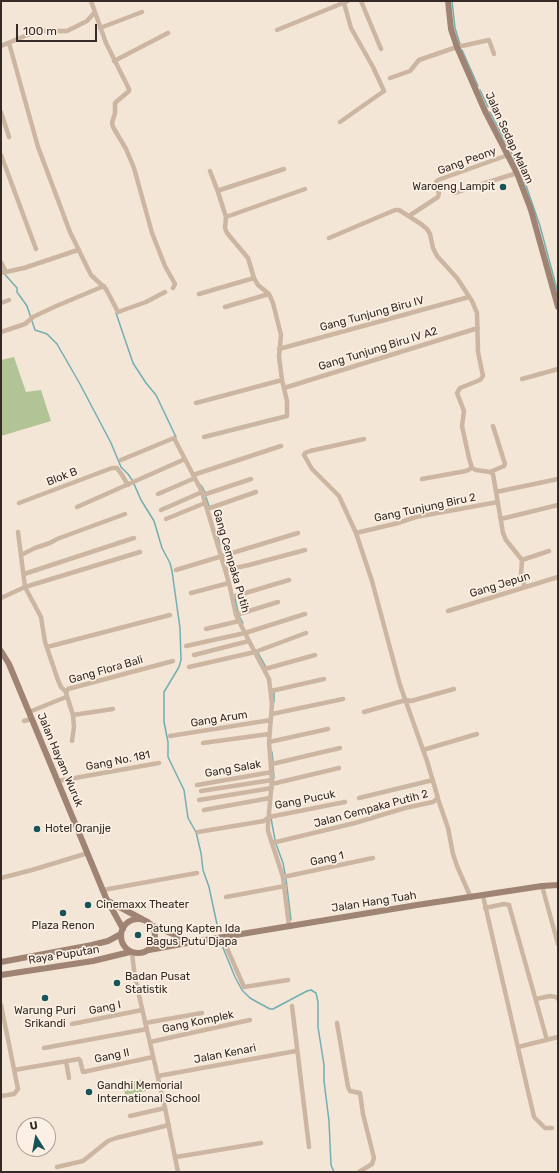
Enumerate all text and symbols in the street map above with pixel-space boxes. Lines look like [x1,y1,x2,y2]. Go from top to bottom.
scale bar [18,16,99,42]
text: 100 m [23,24,57,38]
street label: Jalan Sedap Malam [482,90,536,186]
street label: Gang Peony [436,144,498,178]
place label: Waroeng Lampit [412,180,495,194]
marker: Waroeng Lampit [498,182,508,192]
street label: Gang Tunjung Biru IV [318,294,426,334]
street label: Gang Tunjung Biru IV A2 [317,325,439,373]
street label: Blok B [45,465,79,489]
street label: Gang Tunjung Biru 2 [373,491,477,525]
street label: Gang Cempaka Putih [210,508,252,614]
street label: Gang Jepun [468,570,532,600]
street label: Gang Flora Bali [67,653,145,687]
street label: Gang Arum [190,708,248,730]
street label: Jalan Hayam Wuruk [34,711,86,809]
street label: Gang No. 181 [85,748,151,774]
street label: Gang Salak [204,758,262,780]
street label: Jalan Cempaka Putih 2 [312,787,430,831]
street label: Gang Pucuk [274,788,336,812]
place label: Hotel Oranjje [45,822,111,836]
marker: Hotel Oranjje [32,824,42,834]
street label: Gang 1 [309,849,345,869]
street label: Jalan Hang Tuah [331,889,417,915]
place label: Cinemaxx Theater [96,898,189,912]
marker: Cinemaxx Theater [83,900,93,910]
marker: Plaza Renon [58,908,68,918]
place label: Plaza Renon [31,919,95,933]
place label: Patung Kapten Ida Bagus Putu Djapa [146,922,240,948]
marker: Patung Kapten Ida Bagus Putu Djapa [133,930,143,940]
street label: Raya Puputan [28,943,100,967]
place label: Badan Pusat Statistik [125,970,190,996]
marker: Badan Pusat Statistik [112,978,122,988]
marker: Warung Puri Srikandi [40,993,50,1003]
street label: Gang I [88,998,122,1018]
place label: Warung Puri Srikandi [14,1004,76,1030]
street label: Gang Komplek [161,1008,235,1036]
street label: Jalan Kenari [193,1041,257,1067]
street label: Gang II [93,1046,131,1066]
place label: Gandhi Memorial International School [97,1079,200,1105]
marker: Gandhi Memorial International School [84,1087,94,1097]
north arrow [16,1117,56,1157]
text: U [29,1119,39,1133]

